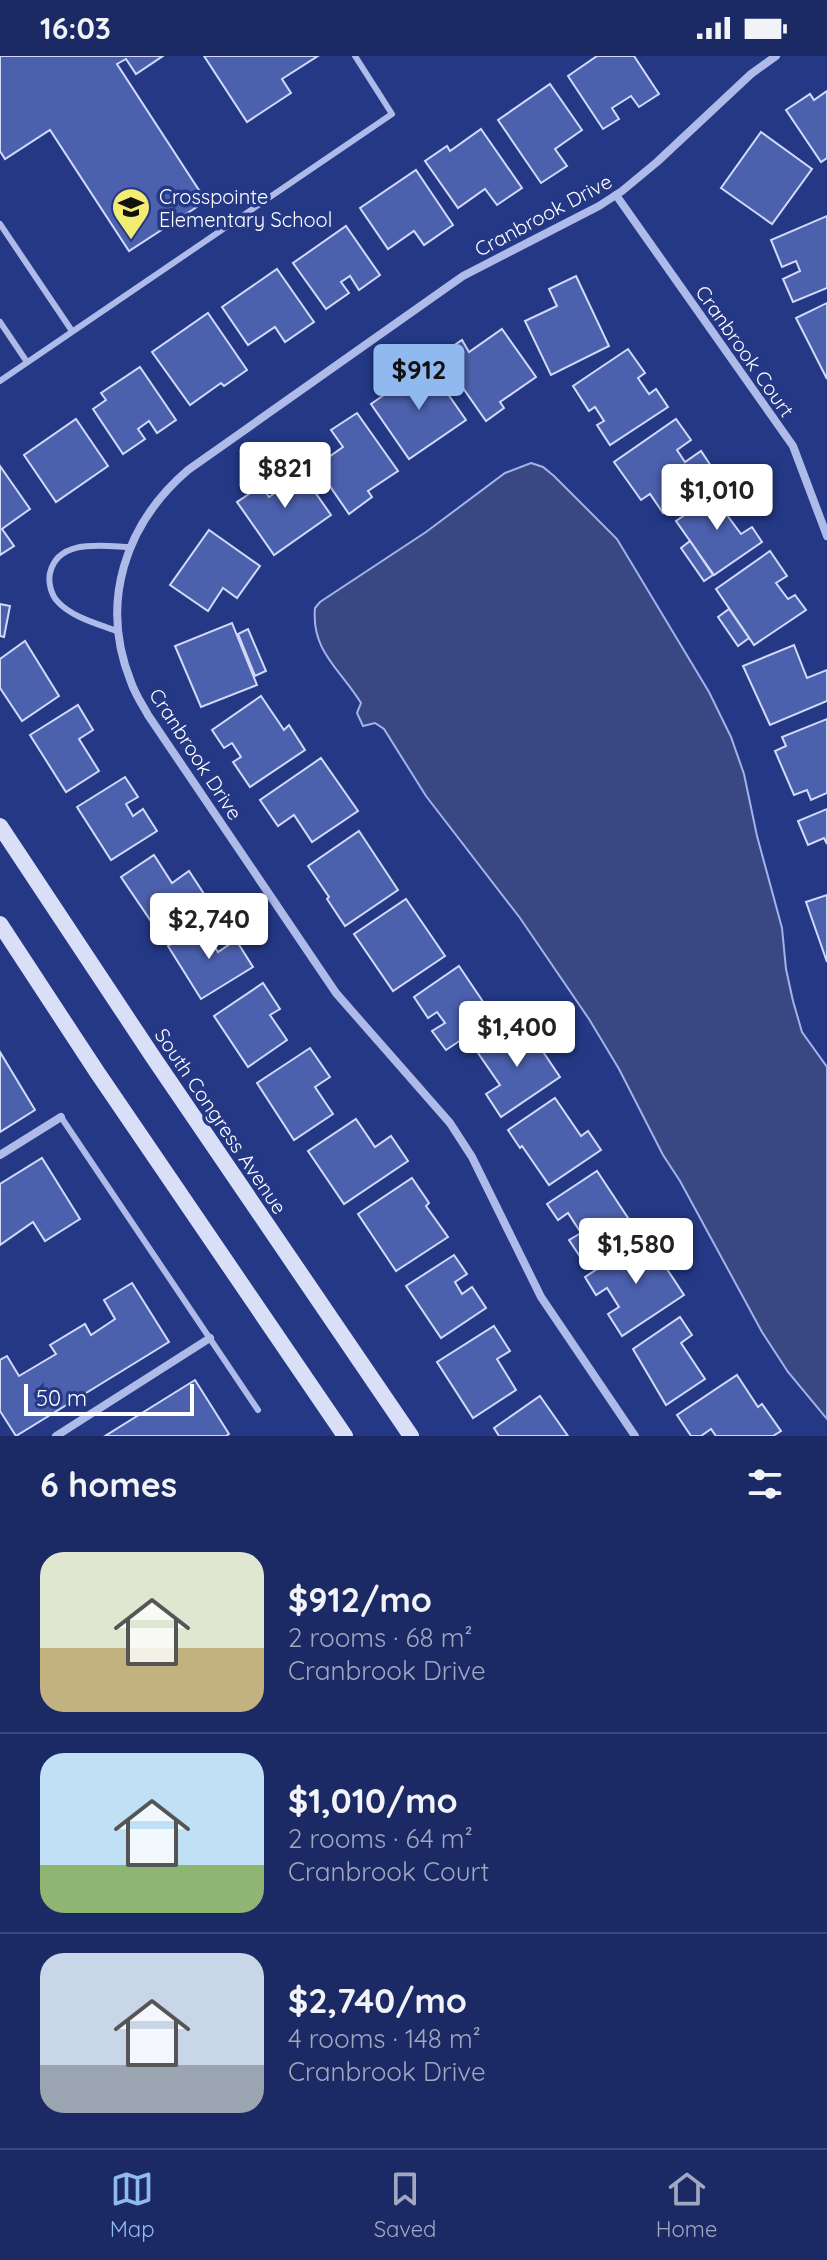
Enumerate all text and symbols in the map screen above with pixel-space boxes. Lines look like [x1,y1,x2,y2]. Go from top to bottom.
text: 16:03 [40,9,111,47]
street label: Cranbrook Drive [470,168,616,262]
place label: Crosspointe Elementary School [159,184,332,232]
school or university icon: Crosspointe Elementary School [110,186,152,241]
street label: Cranbrook Court [690,280,800,422]
pin: $912 [372,344,466,412]
text: $912 [391,353,447,386]
pin: $821 [238,442,332,510]
text: $821 [258,451,312,484]
pin: $1,010 [652,464,782,532]
text: $1,010 [680,473,754,506]
street label: Cranbrook Drive [144,683,248,825]
pin: $2,740 [144,893,274,961]
text: $2,740 [168,902,250,935]
pin: $1,400 [452,1001,582,1069]
text: $1,400 [477,1010,557,1043]
street label: South Congress Avenue [149,1023,293,1219]
pin: $1,580 [571,1218,701,1286]
text: $1,580 [597,1227,675,1260]
scale bar [24,1380,194,1416]
text: 50 m [36,1384,87,1412]
icon: filters [743,1462,787,1506]
text: 6 homes [40,1463,177,1506]
text: $912/mo [288,1578,432,1621]
icon: home [104,1584,200,1680]
text: 2 rooms · 68 m² [288,1621,473,1654]
text: Cranbrook Drive [288,1654,486,1687]
text: $1,010/mo [288,1779,458,1822]
icon: home [104,1785,200,1881]
text: 2 rooms · 64 m² [288,1822,473,1855]
text: Cranbrook Court [288,1855,489,1888]
text: $2,740/mo [288,1979,467,2022]
icon: home [104,1985,200,2081]
text: 4 rooms · 148 m² [288,2022,481,2055]
text: Cranbrook Drive [288,2055,486,2088]
tab: Map [110,2167,154,2243]
tab: Saved [374,2167,436,2243]
tab: Home [656,2167,717,2243]

